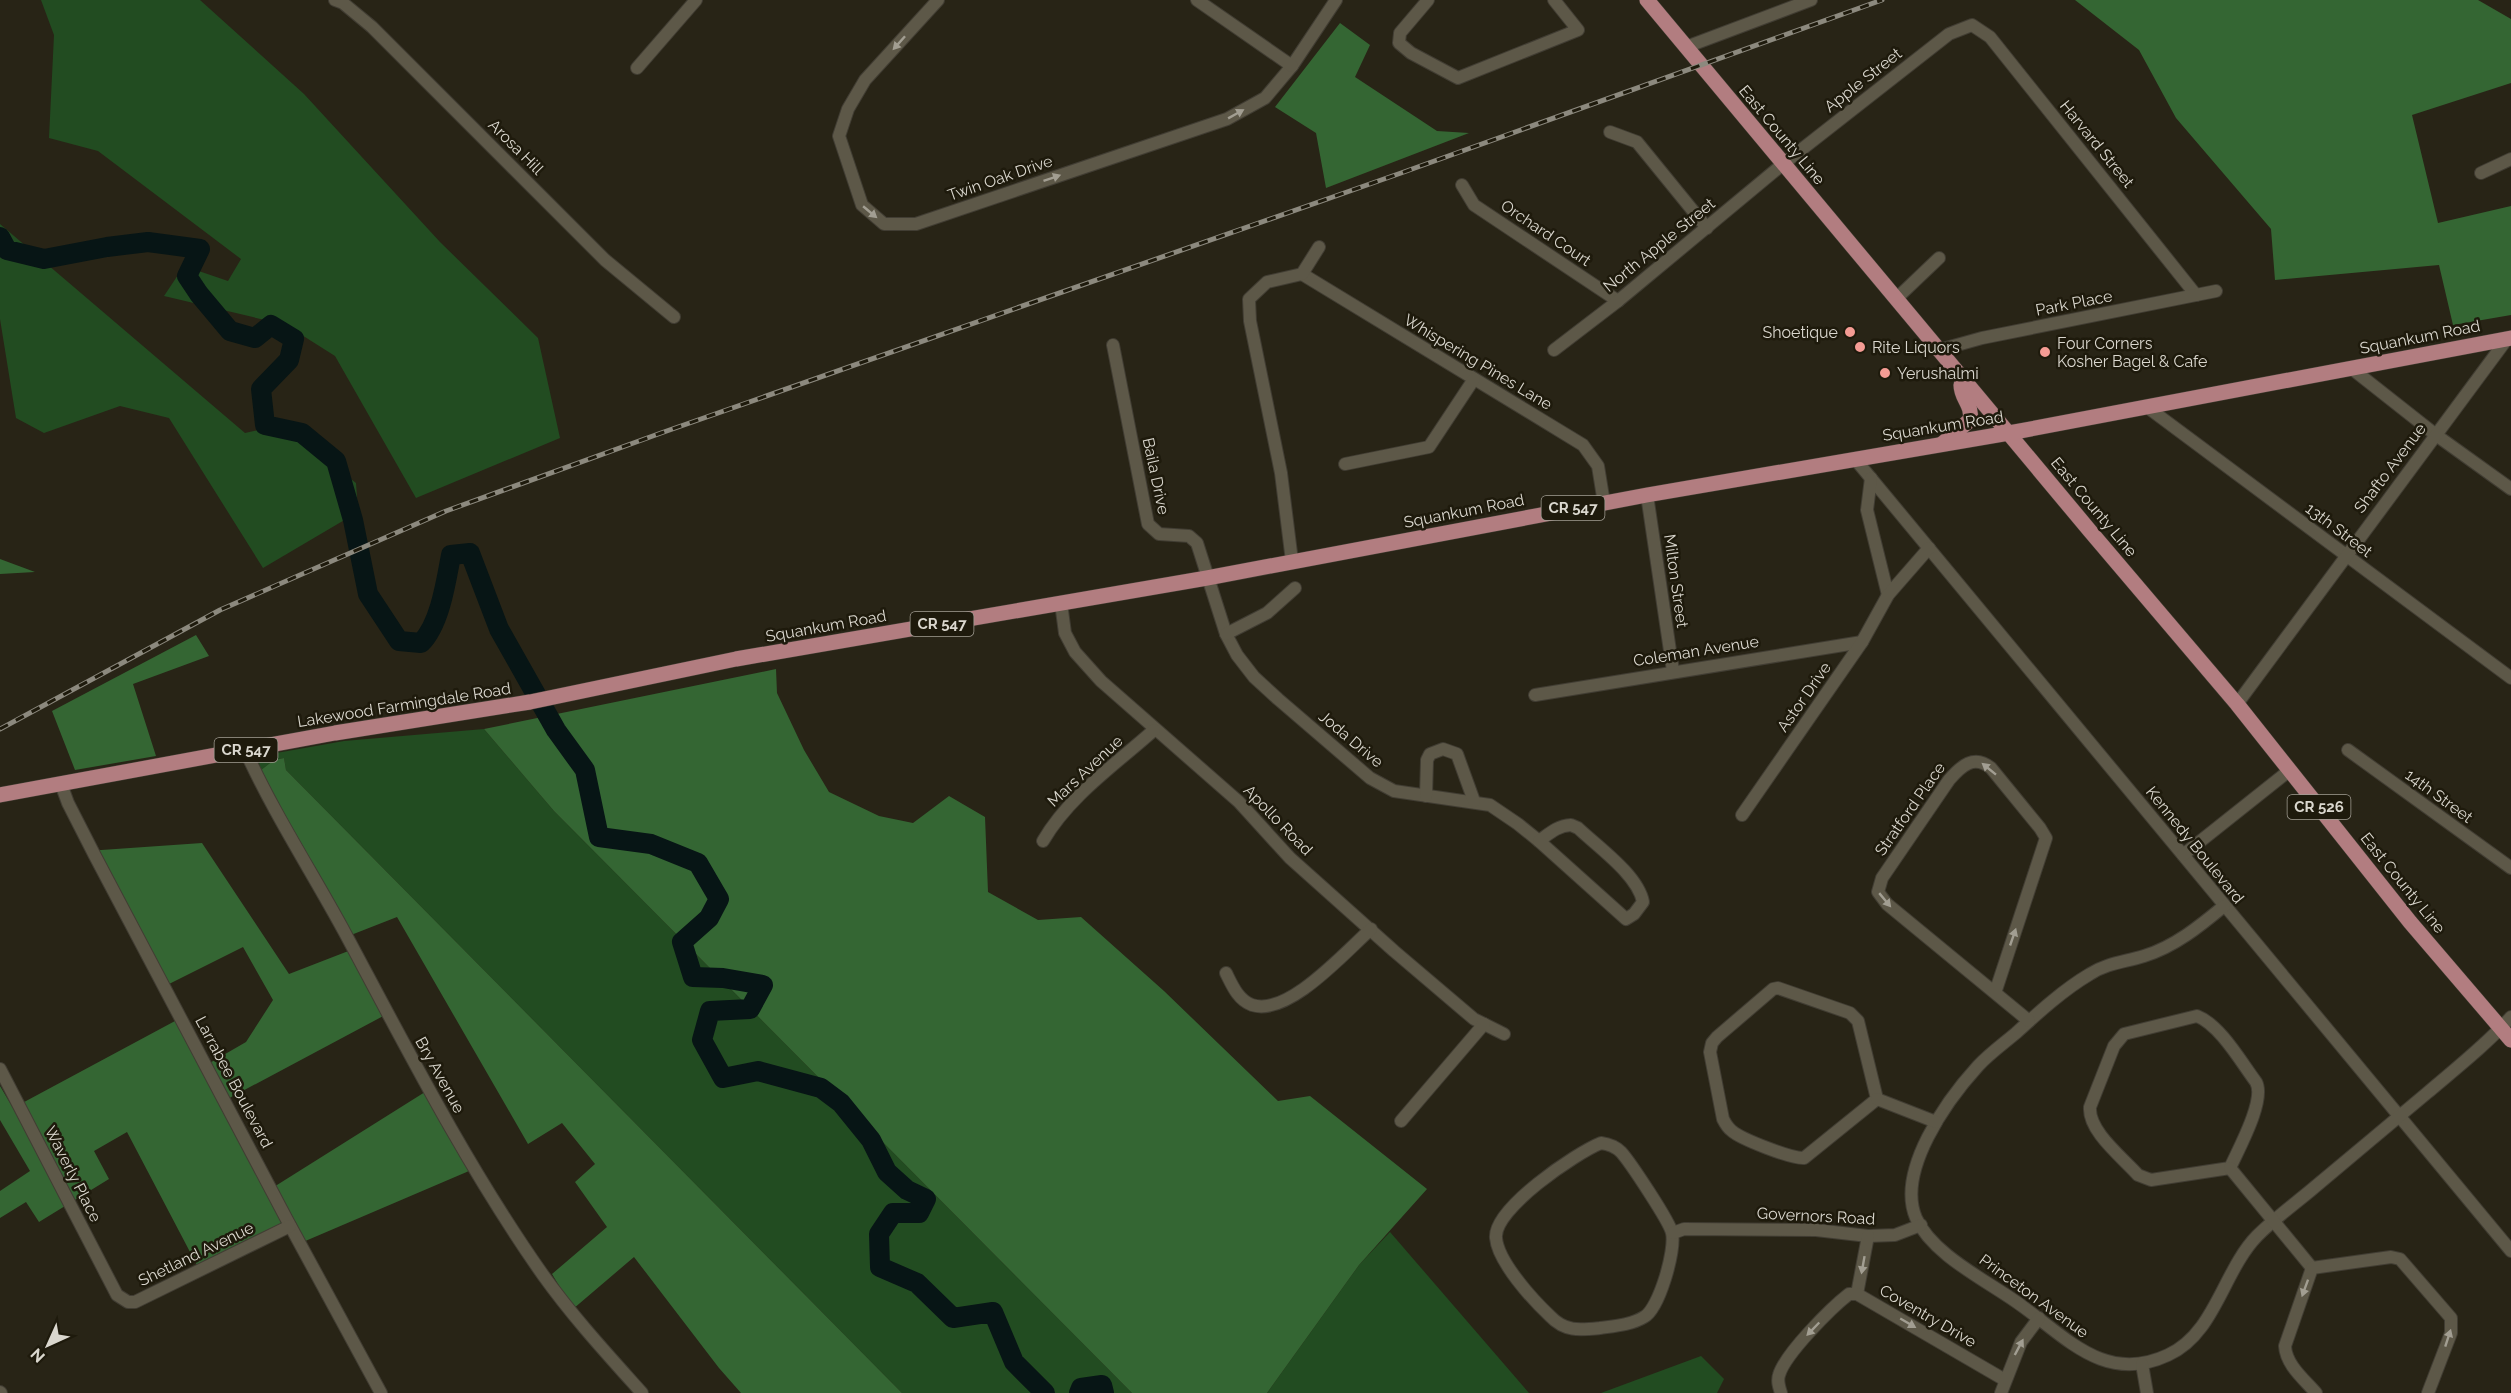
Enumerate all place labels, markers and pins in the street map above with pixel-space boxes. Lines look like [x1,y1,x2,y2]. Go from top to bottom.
place label: Shoetique [1763,323,1838,342]
marker: Shoetique [1843,325,1857,339]
place label: Four Corners Kosher Bagel & Cafe [2057,334,2208,371]
place label: Rite Liquors [1872,338,1960,357]
marker: Rite Liquors [1853,340,1867,354]
marker: Four Corners Kosher Bagel & Cafe [2038,345,2052,359]
place label: Yerushalmi [1897,364,1979,383]
marker: Yerushalmi [1878,366,1892,380]

